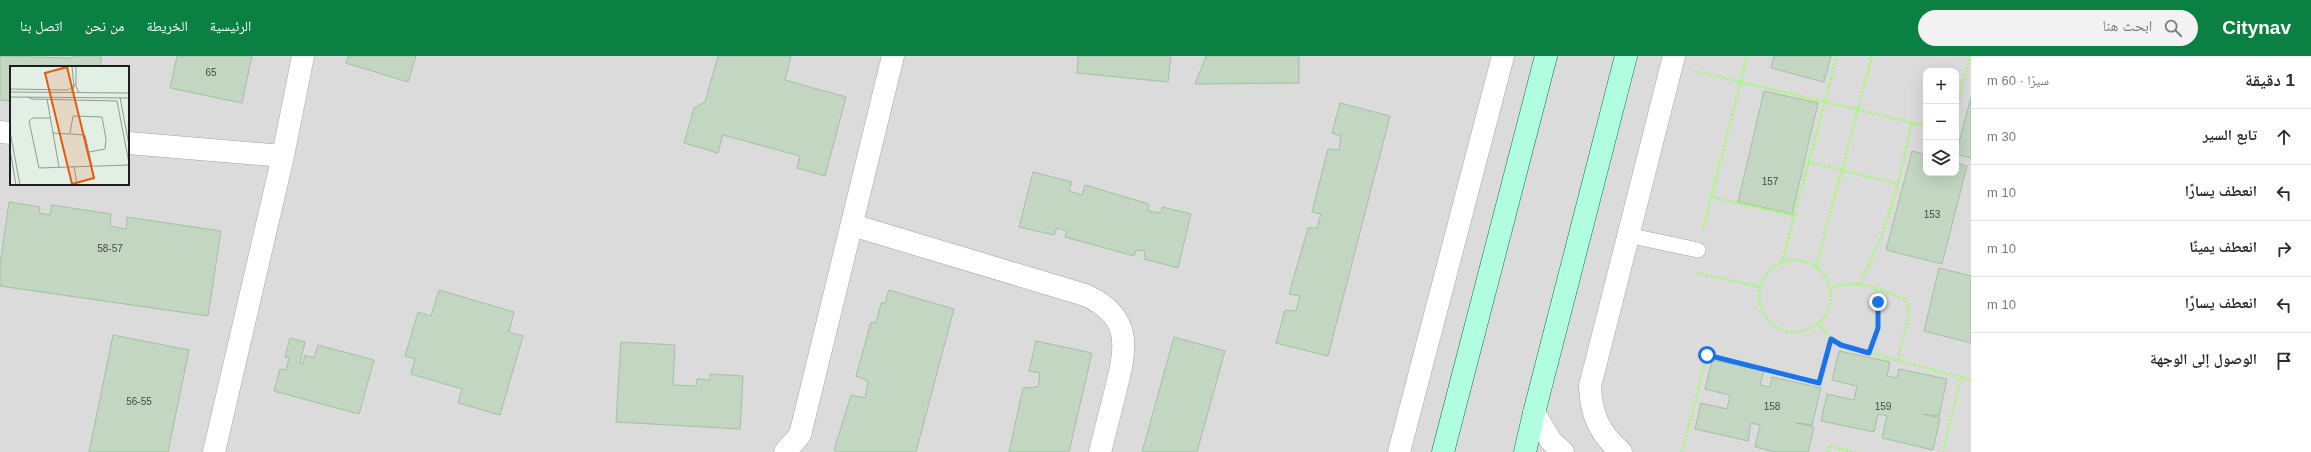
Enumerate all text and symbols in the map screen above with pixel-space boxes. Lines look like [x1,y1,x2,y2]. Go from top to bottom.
search box [1918,10,2198,46]
text: ابحث هنا [2102,17,2152,34]
icon: search [2162,17,2184,39]
text: Citynav [2222,17,2291,38]
text: اتصل بنا [20,18,63,34]
text: من نحن [85,18,125,34]
text: الخريطة [147,18,188,34]
text: الرئيسية [210,18,251,34]
inset map [10,66,129,185]
house number: 65 [205,67,217,78]
map controls [1923,68,1959,176]
button: + [1923,68,1959,104]
text: 1 دقيقة [2245,71,2295,90]
text: سيرًا · 60 m [1987,73,2049,88]
button: − [1923,104,1959,140]
text: تابع السير [2203,126,2257,143]
icon: ahead [2273,126,2295,148]
text: 30 m [1987,129,2016,144]
button: layers [1923,140,1959,176]
house number: 157 [1762,176,1779,187]
text: انعطف يسارًا [2185,182,2257,199]
icon: left [2273,182,2295,204]
text: 10 m [1987,185,2016,200]
house number: 153 [1924,209,1941,220]
text: انعطف يمينًا [2189,238,2257,255]
icon: right [2273,238,2295,260]
text: 10 m [1987,241,2016,256]
house number: 58-57 [97,243,123,254]
route end [1869,293,1887,311]
text: انعطف يسارًا [2185,294,2257,311]
icon: left [2273,294,2295,316]
text: 10 m [1987,297,2016,312]
route start [1698,346,1716,364]
text: الوصول إلى الوجهة [2150,350,2257,367]
icon: arrive [2273,350,2295,372]
house number: 56-55 [126,396,152,407]
house number: 158 [1764,401,1781,412]
house number: 159 [1875,401,1892,412]

